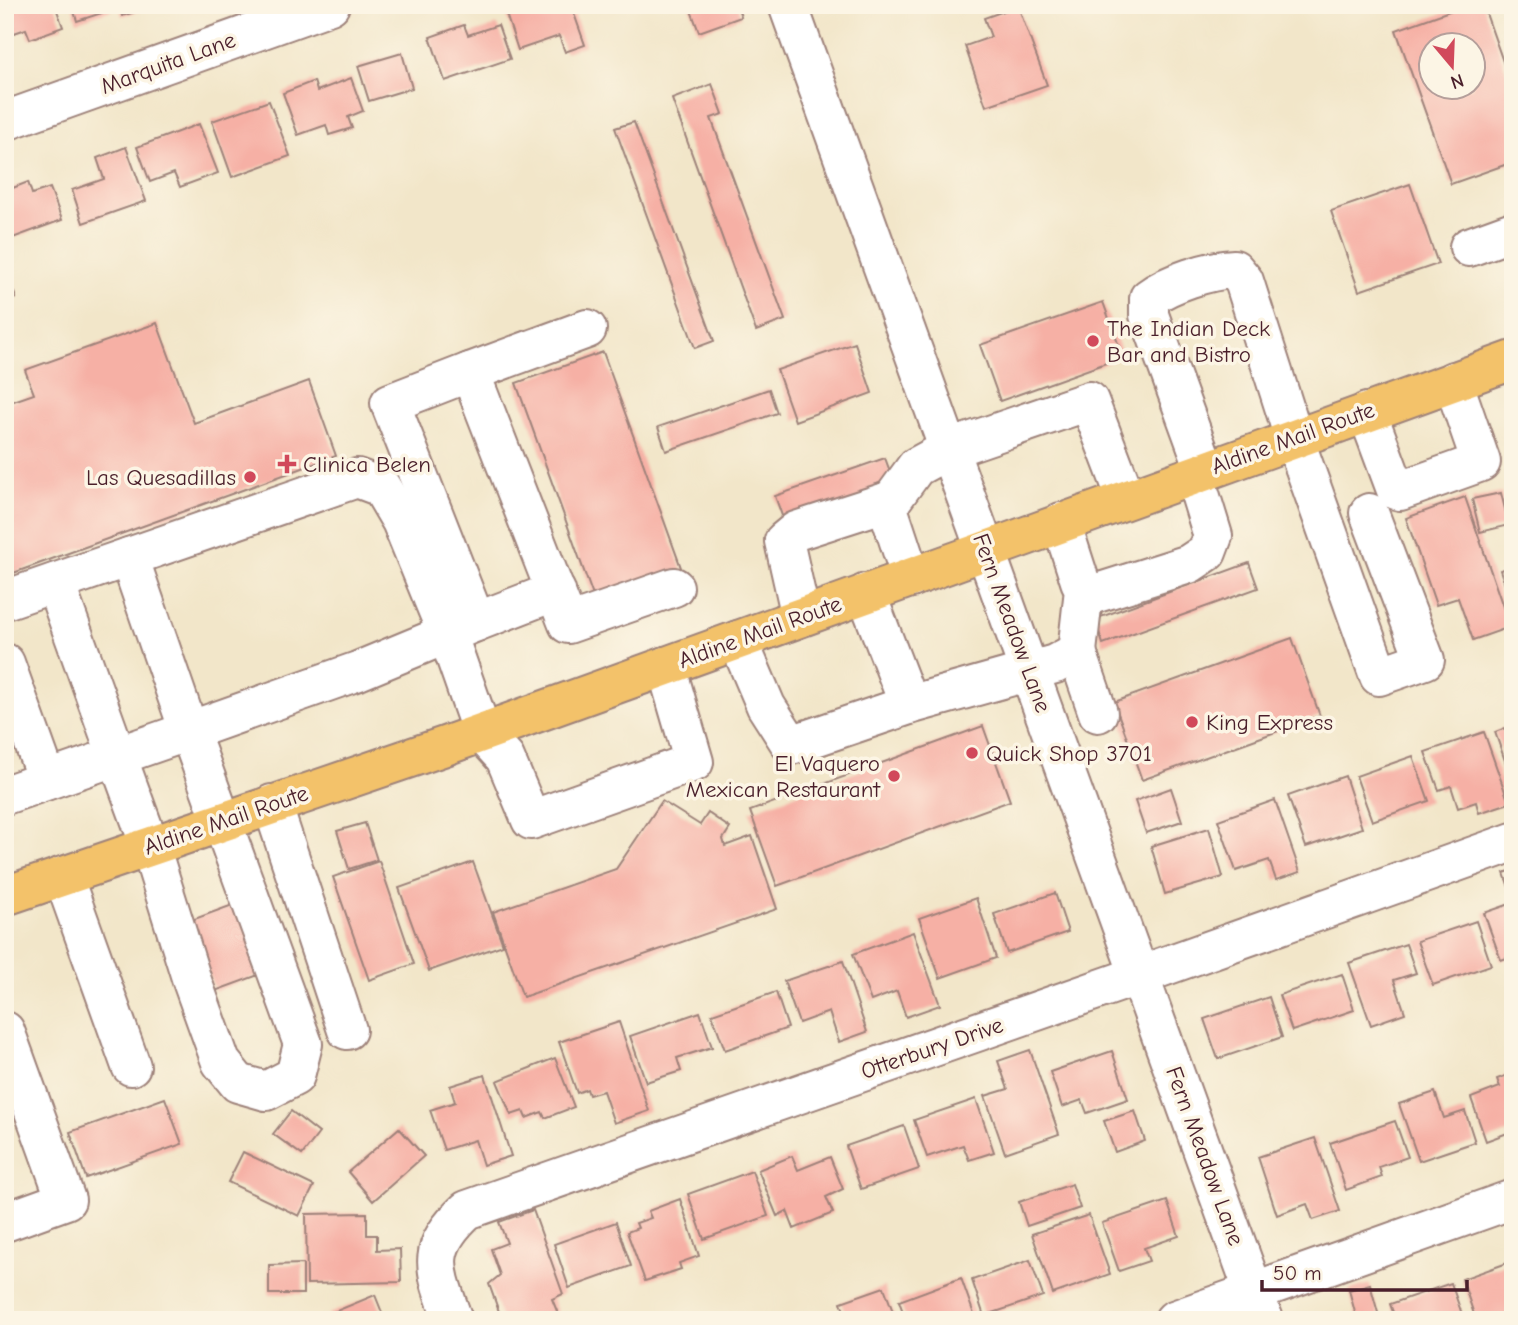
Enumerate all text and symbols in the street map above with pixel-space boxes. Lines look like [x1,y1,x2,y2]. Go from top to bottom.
street label: Marquita Lane [97,26,239,100]
north arrow [1416,32,1486,102]
text: N [1448,69,1467,94]
place label: The Indian Deck Bar and Bistro [1107,315,1270,368]
marker: The Indian Deck Bar and Bistro [1085,333,1101,349]
street label: Aldine Mail Route [1208,396,1378,480]
place label: Clinica Belen [303,451,431,478]
marker: Clinica Belen [277,454,297,474]
place label: Las Quesadillas [86,464,236,491]
marker: Las Quesadillas [242,469,258,485]
street label: Fern Meadow Lane [967,530,1057,716]
street label: Aldine Mail Route [675,590,845,674]
place label: King Express [1206,709,1333,736]
marker: King Express [1184,714,1200,730]
place label: Quick Shop 3701 [986,740,1152,767]
marker: Quick Shop 3701 [964,745,980,761]
place label: El Vaquero Mexican Restaurant [686,750,881,803]
marker: El Vaquero Mexican Restaurant [886,768,902,784]
street label: Aldine Mail Route [140,779,312,861]
street label: Otterbury Drive [857,1011,1007,1085]
street label: Fern Meadow Lane [1160,1063,1250,1249]
scale bar [1262,1248,1467,1292]
text: 50 m [1273,1261,1322,1285]

